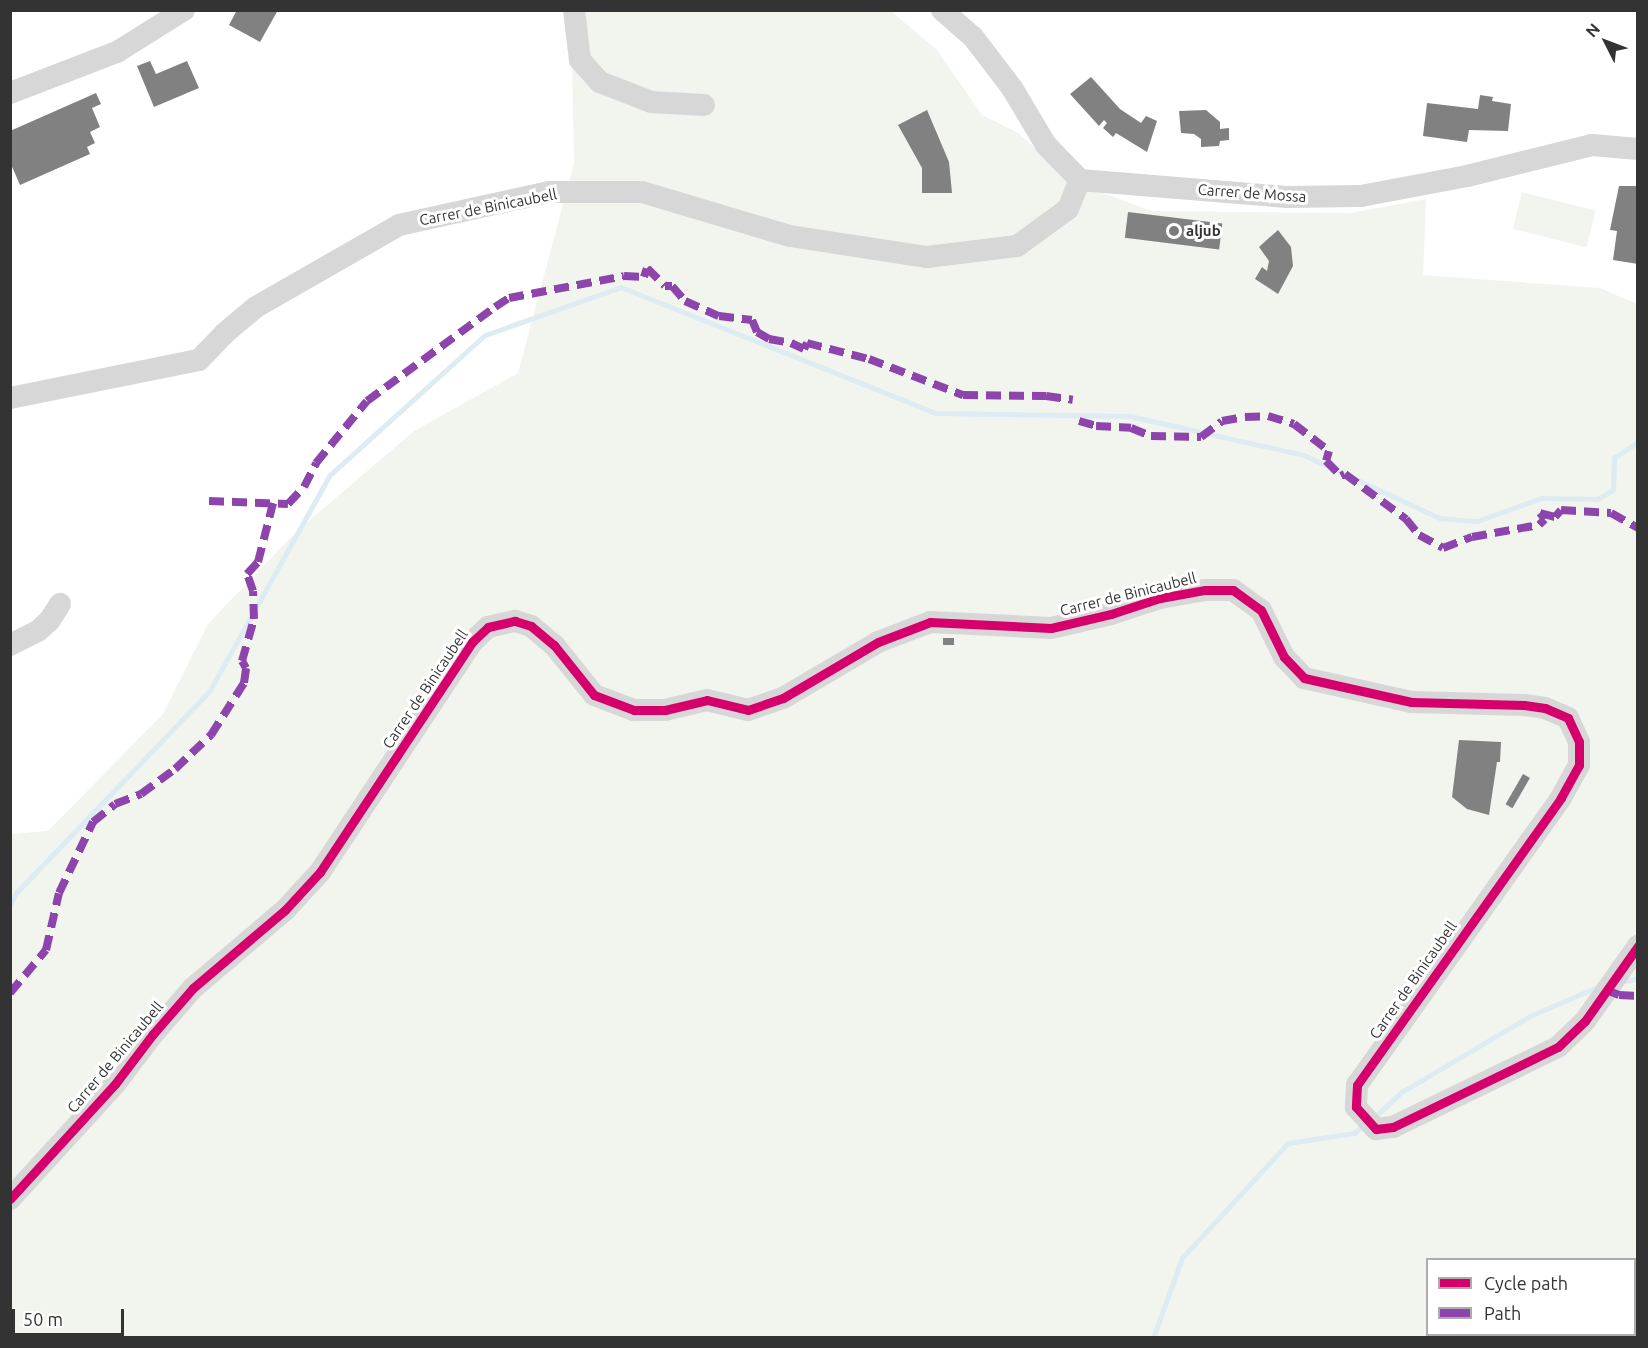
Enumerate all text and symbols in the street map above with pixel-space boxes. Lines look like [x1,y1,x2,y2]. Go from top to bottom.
north arrow [1576,12,1636,72]
text: N [1582,19,1603,40]
street label: Carrer de Mossa [1197,180,1307,206]
street label: Carrer de Binicaubell [418,185,558,229]
place label: aljub [1186,222,1221,240]
marker: aljub [1167,224,1181,238]
street label: Carrer de Binicaubell [1058,568,1198,620]
street label: Carrer de Binicaubell [378,626,472,752]
street label: Carrer de Binicaubell [1366,918,1460,1042]
street label: Carrer de Binicaubell [63,998,167,1116]
legend [1426,1258,1636,1336]
text: Cycle path [1484,1273,1568,1293]
scale bar [15,1297,128,1335]
text: Path [1484,1303,1521,1323]
text: 50 m [23,1309,63,1329]

